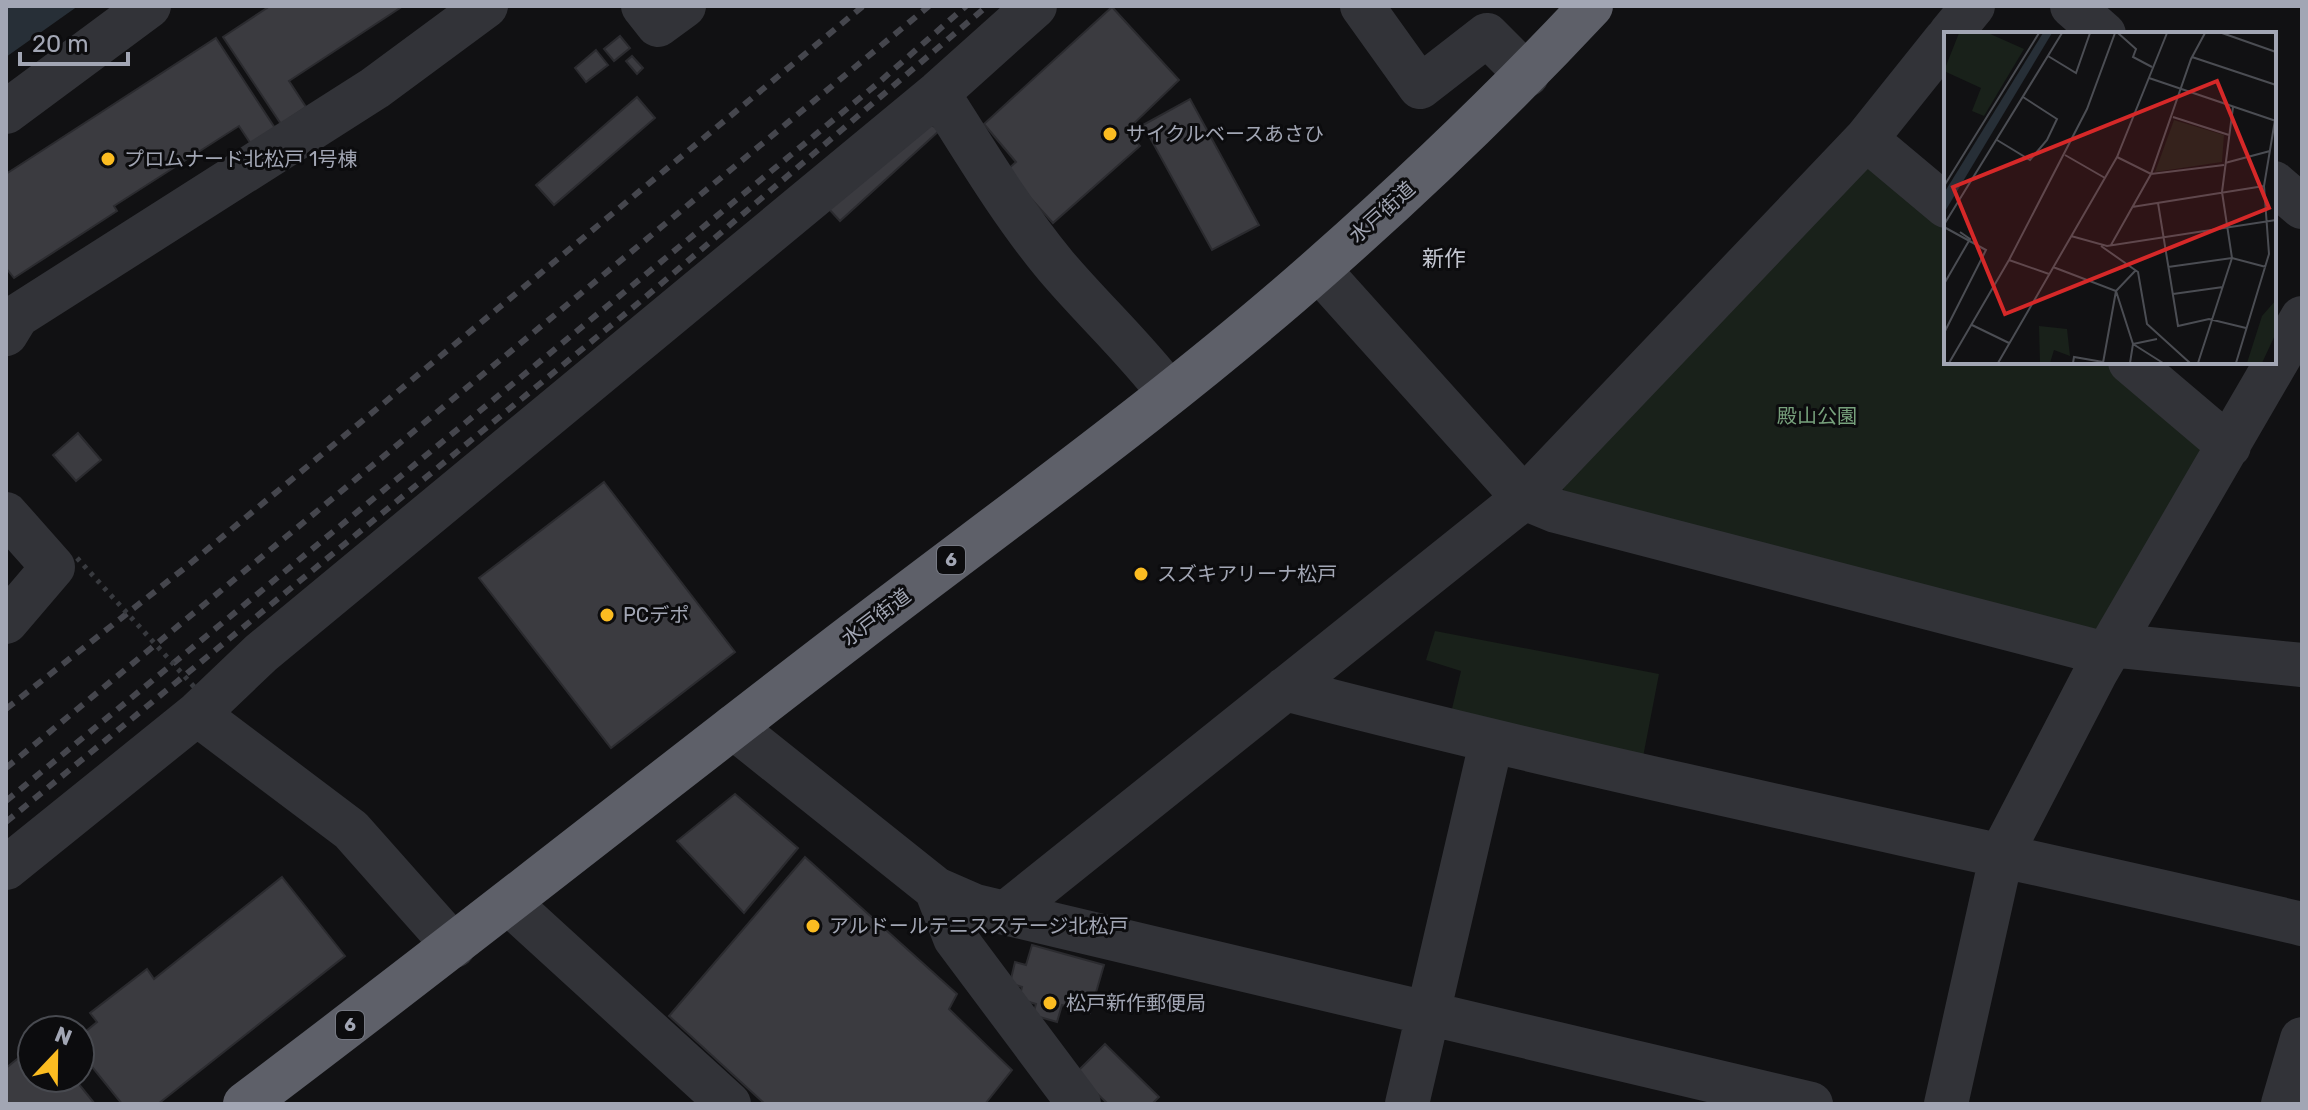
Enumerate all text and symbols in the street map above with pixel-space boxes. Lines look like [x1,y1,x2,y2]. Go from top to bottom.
scale bar [20,16,128,66]
text: 20 m [32,30,89,58]
inset map [1944,32,2276,364]
place label: サイクルベースあさひ [1126,122,1324,146]
marker: サイクルベースあさひ [1101,125,1119,143]
place label: プロムナード北松戸 1号棟 [124,147,357,171]
marker: プロムナード北松戸 1号棟 [99,150,117,168]
street label: 水戸街道 [1344,176,1420,248]
district label: 新作 [1422,245,1466,272]
park label: 殿山公園 [1777,404,1857,428]
road number: 6 [937,546,965,574]
place label: スズキアリーナ松戸 [1157,562,1337,586]
marker: スズキアリーナ松戸 [1132,565,1150,583]
street label: 水戸街道 [837,583,915,651]
place label: PCデポ [623,603,689,627]
marker: PCデポ [598,606,616,624]
place label: アルドールテニスステージ北松戸 [829,914,1128,938]
marker: アルドールテニスステージ北松戸 [804,917,822,935]
place label: 松戸新作郵便局 [1066,991,1206,1015]
marker: 松戸新作郵便局 [1041,994,1059,1012]
road number: 6 [336,1011,364,1039]
north arrow [16,1014,96,1094]
text: N [51,1020,76,1051]

